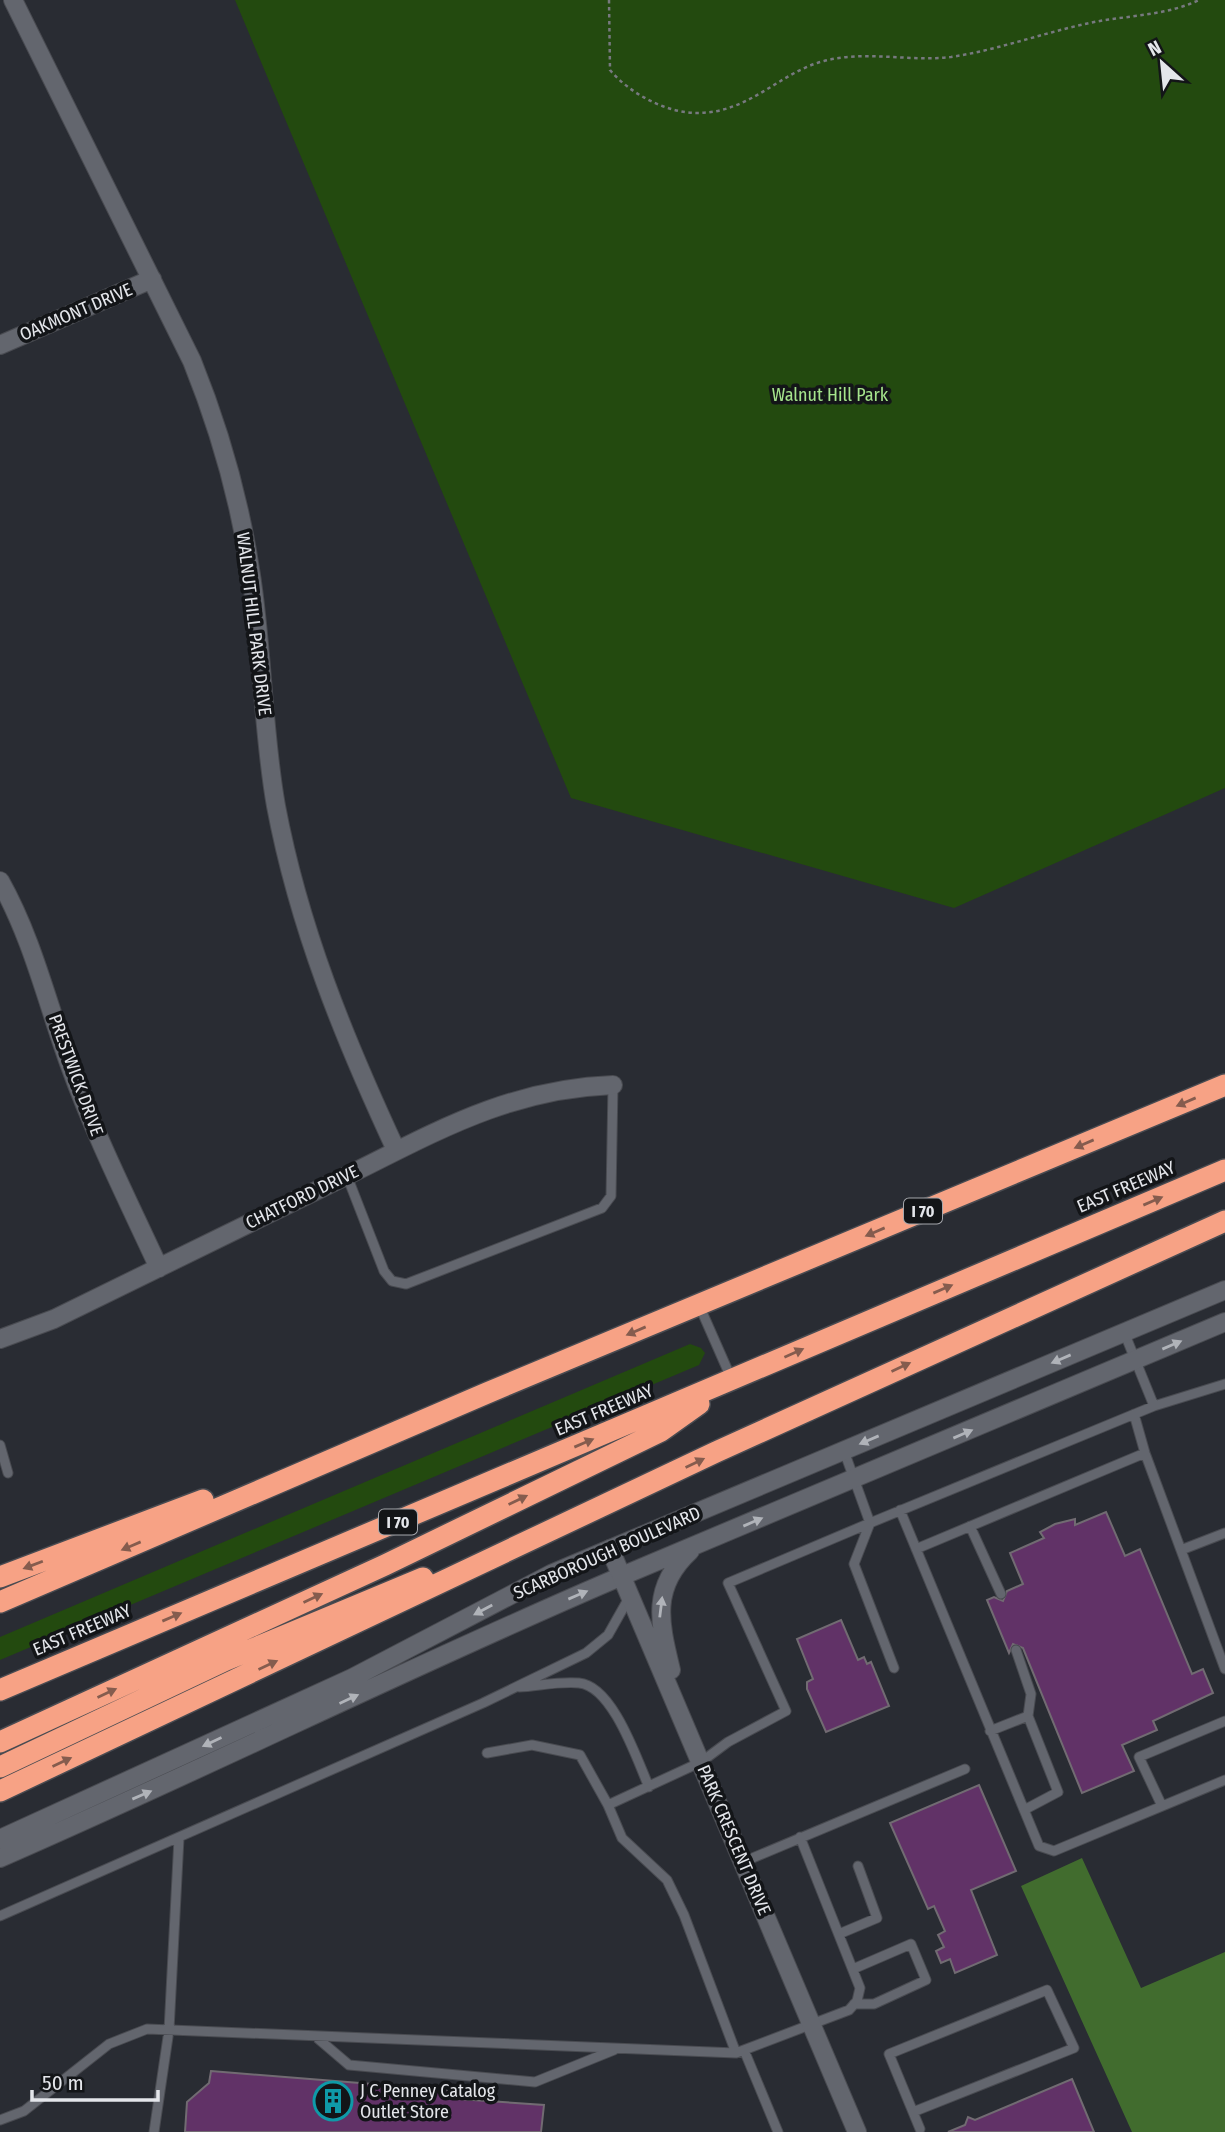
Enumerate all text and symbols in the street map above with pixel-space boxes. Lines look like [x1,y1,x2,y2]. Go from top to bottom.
north arrow [1127,28,1197,98]
text: N [1144,35,1165,61]
street label: OAKMONT DRIVE [16,278,136,346]
park label: Walnut Hill Park [772,384,889,406]
street label: WALNUT HILL PARK DRIVE [232,531,276,717]
street label: PRESTWICK DRIVE [44,1011,108,1139]
one-way arrow [1176,1096,1197,1107]
one-way arrow [1074,1139,1095,1150]
street label: EAST FREEWAY [1074,1156,1178,1218]
street label: CHATFORD DRIVE [242,1160,362,1234]
one-way arrow [1142,1195,1163,1206]
road number: I 70 [904,1198,942,1224]
one-way arrow [864,1226,885,1237]
one-way arrow [933,1283,953,1295]
one-way arrow [626,1325,646,1337]
one-way arrow [1162,1339,1182,1351]
one-way arrow [784,1347,804,1359]
one-way arrow [1051,1353,1072,1364]
one-way arrow [891,1361,911,1373]
street label: EAST FREEWAY [552,1379,656,1441]
one-way arrow [952,1428,973,1439]
one-way arrow [859,1435,880,1446]
one-way arrow [574,1437,595,1448]
one-way arrow [685,1458,705,1469]
one-way arrow [508,1494,528,1505]
street label: SCARBOROUGH BOULEVARD [510,1502,704,1604]
road number: I 70 [379,1510,417,1534]
one-way arrow [743,1516,763,1528]
one-way arrow [121,1541,142,1552]
one-way arrow [23,1559,44,1570]
one-way arrow [568,1589,589,1600]
one-way arrow [303,1592,323,1604]
one-way arrow [656,1596,667,1618]
street label: EAST FREEWAY [30,1599,134,1661]
one-way arrow [472,1604,492,1616]
one-way arrow [161,1611,182,1622]
one-way arrow [258,1660,278,1671]
one-way arrow [96,1687,117,1698]
one-way arrow [339,1694,359,1705]
one-way arrow [202,1737,222,1748]
one-way arrow [52,1756,72,1767]
street label: PARK CRESCENT DRIVE [692,1762,776,1918]
one-way arrow [132,1789,153,1800]
scale bar [32,2058,158,2102]
text: 50 m [42,2070,84,2096]
building icon: J C Penney Catalog Outlet Store [312,2080,354,2122]
place label: J C Penney Catalog Outlet Store [360,2080,496,2123]

